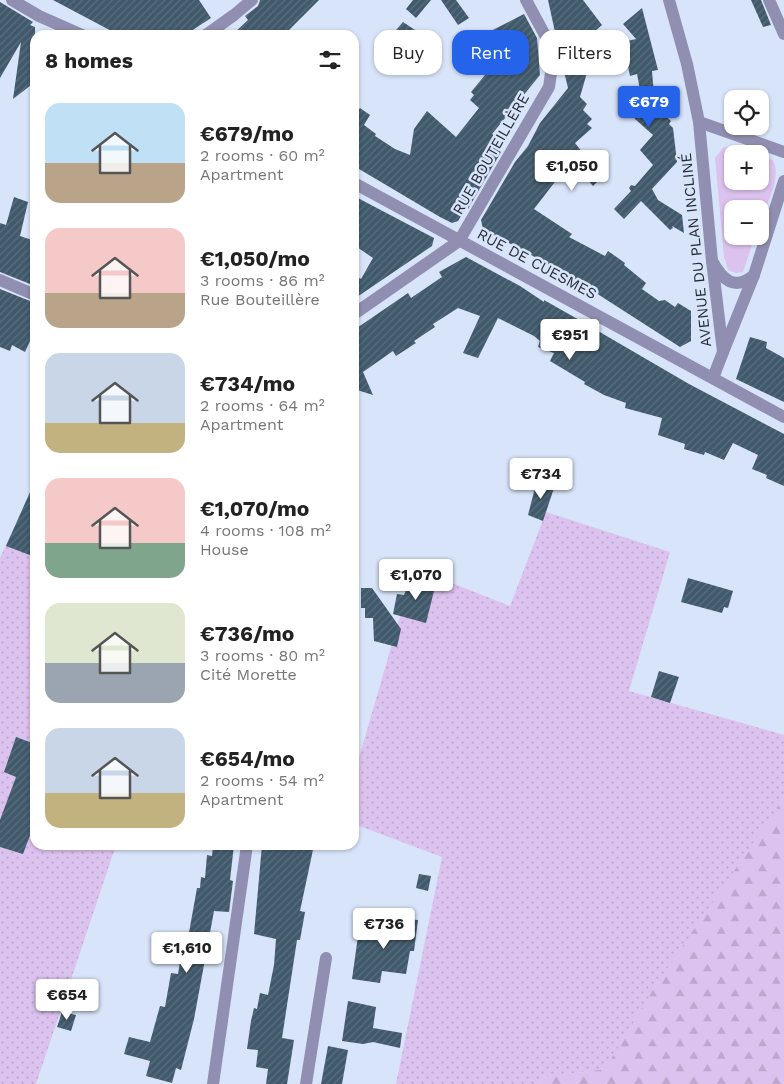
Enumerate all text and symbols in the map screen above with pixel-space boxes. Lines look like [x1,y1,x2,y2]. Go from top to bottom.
chip: Buy [374,30,442,75]
chip: Rent [452,30,529,75]
chip: Filters [539,30,630,75]
icon: filters [316,46,344,74]
text: 8 homes [45,48,133,73]
pin: €679 [619,86,679,128]
street label: RUE BOUTEILLÈRE [449,90,533,218]
map controls [724,90,769,245]
button: locate [724,90,769,135]
text: €679 [629,92,669,111]
text: €679/mo [200,121,294,146]
icon: home [85,123,145,183]
button: + [724,145,769,190]
text: 2 rooms · 60 m² [200,146,325,165]
pin: €1,050 [531,150,613,192]
street label: AVENUE DU PLAN INCLINÉ [677,152,715,348]
text: €1,050 [546,156,598,175]
text: Apartment [200,165,283,184]
button: − [724,200,769,245]
street label: RUE DE CUESMES [474,225,600,303]
text: €1,050/mo [200,246,310,271]
icon: home [85,248,145,308]
text: 3 rooms · 86 m² [200,271,325,290]
text: Rue Bouteillère [200,290,320,309]
pin: €951 [540,318,600,361]
text: €951 [551,325,589,344]
text: €734/mo [200,371,295,396]
icon: home [85,373,145,433]
text: 2 rooms · 64 m² [200,396,325,415]
text: Apartment [200,415,283,434]
pin: €734 [511,458,571,500]
text: €734 [521,464,561,483]
text: €1,070/mo [200,496,309,521]
icon: home [85,498,145,558]
text: 4 rooms · 108 m² [200,521,331,540]
text: House [200,540,249,559]
pin: €1,070 [375,558,457,601]
text: €1,070 [390,565,442,584]
text: €736/mo [200,621,294,646]
icon: home [85,623,145,683]
text: 3 rooms · 80 m² [200,646,325,665]
text: Cité Morette [200,665,297,684]
text: €654/mo [200,746,295,771]
icon: home [85,748,145,808]
text: 2 rooms · 54 m² [200,771,324,790]
text: Apartment [200,790,283,809]
pin: €736 [354,908,414,950]
text: €736 [364,914,404,933]
pin: €1,610 [146,932,228,974]
text: €1,610 [162,938,212,957]
pin: €654 [37,978,97,1021]
text: €654 [47,985,87,1004]

